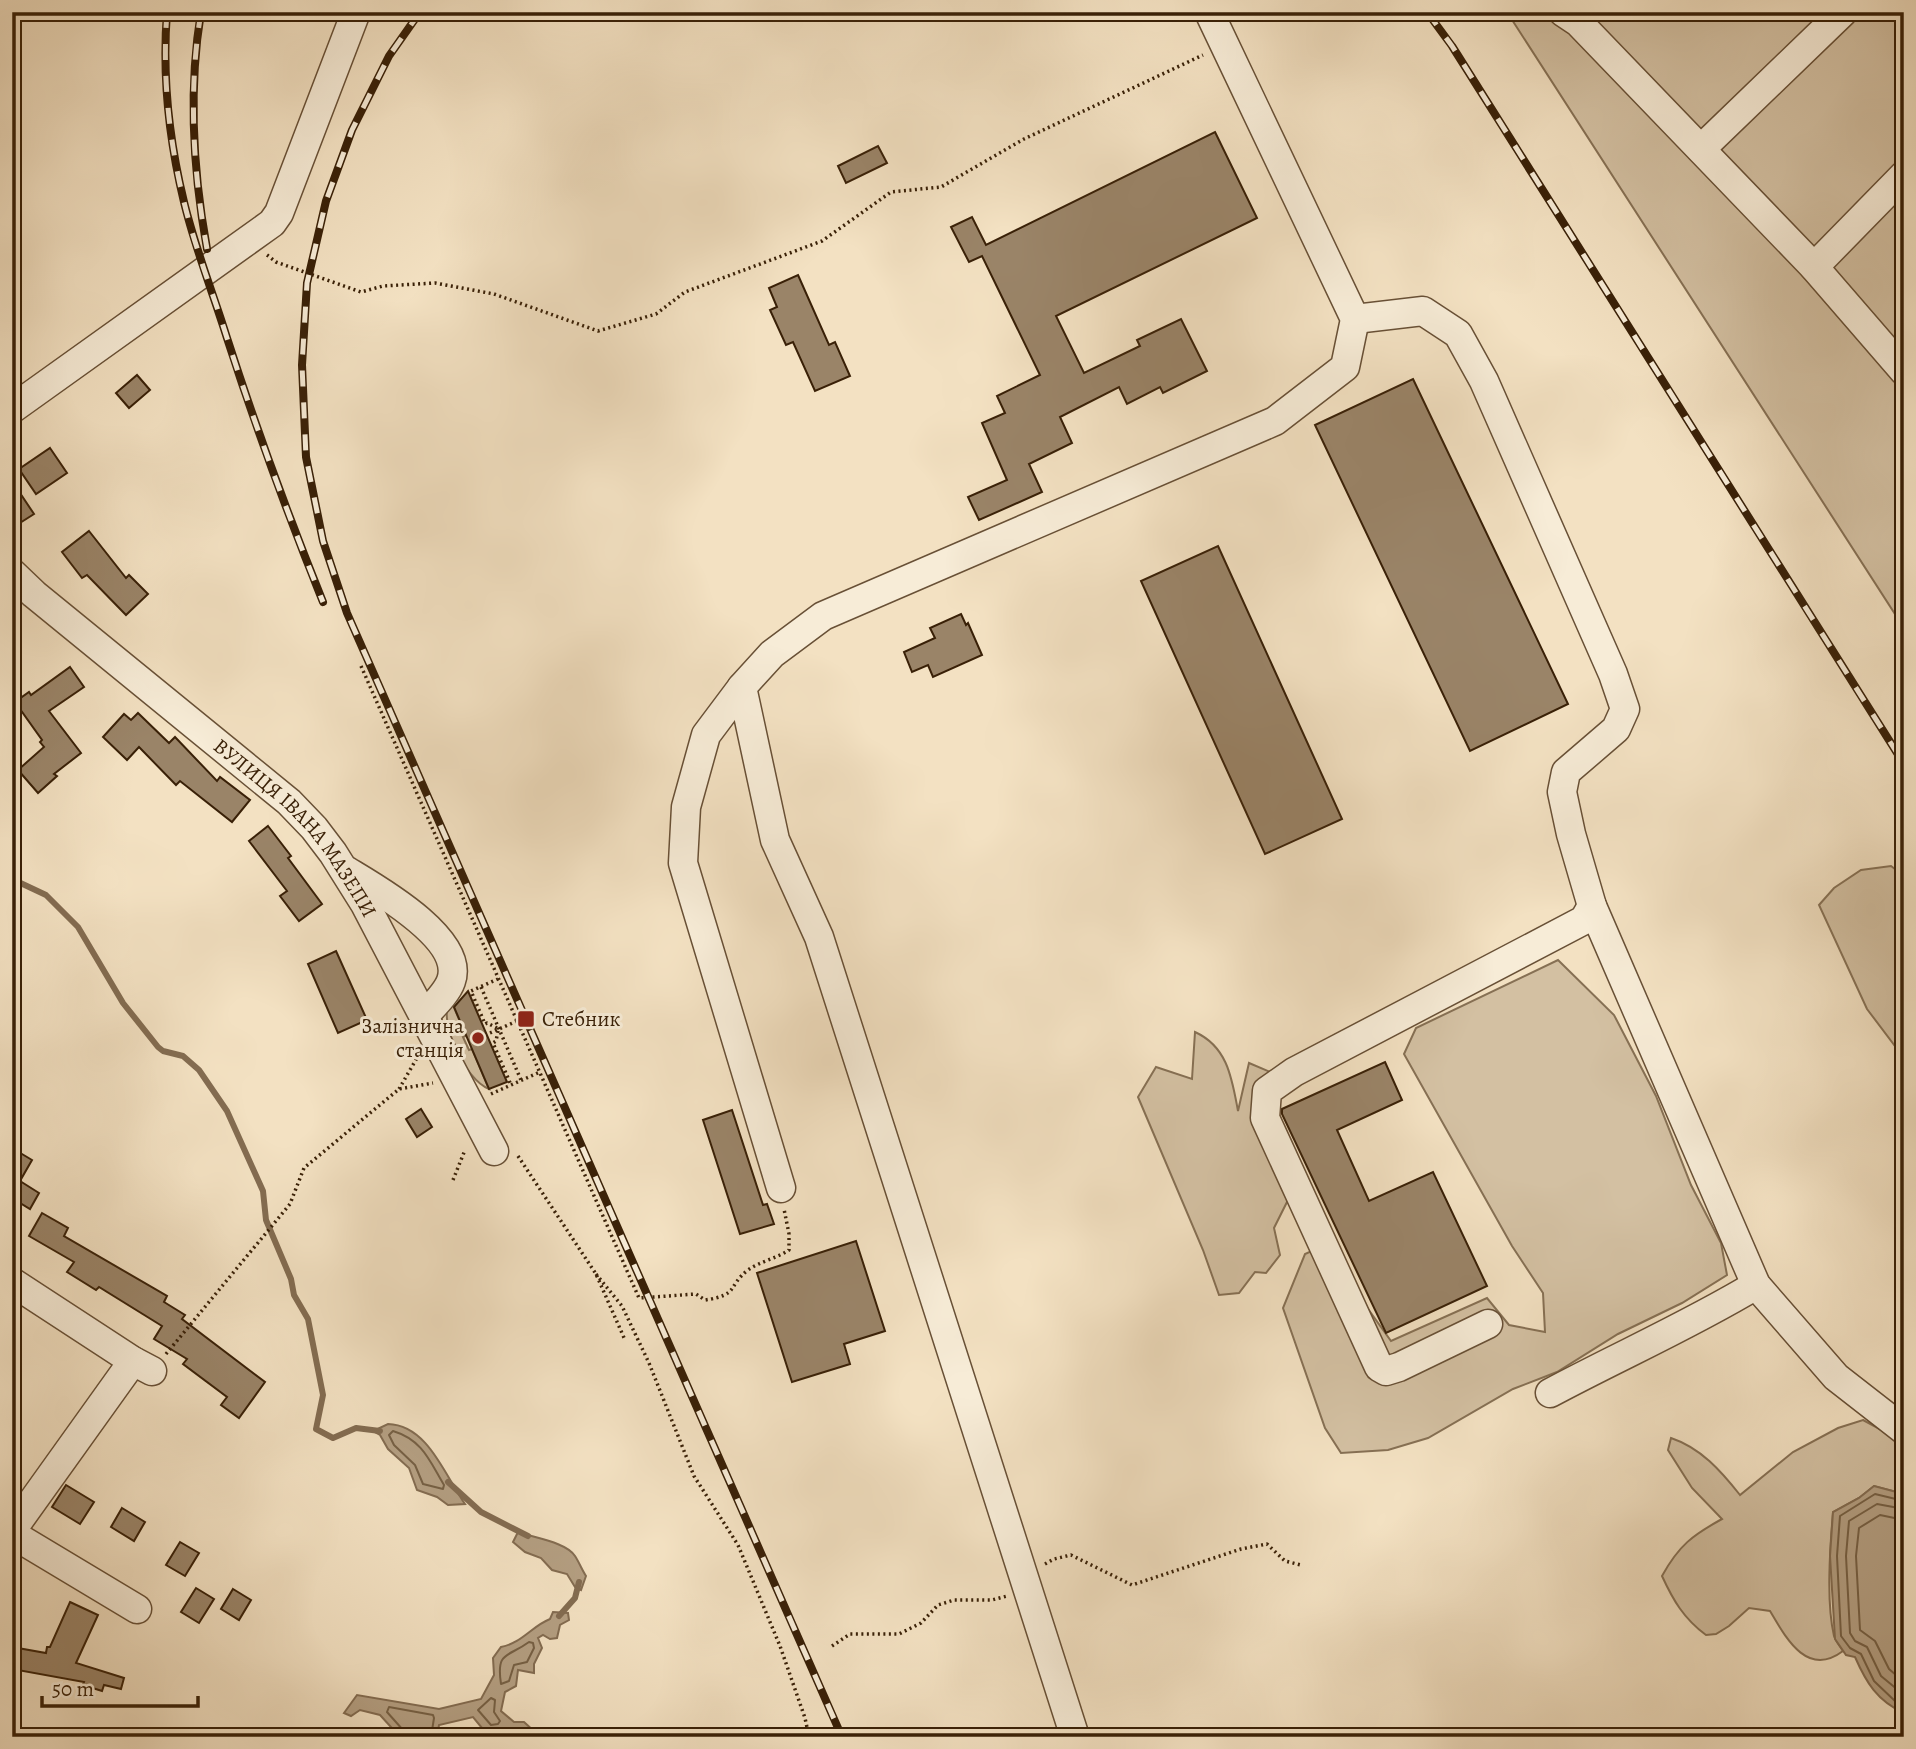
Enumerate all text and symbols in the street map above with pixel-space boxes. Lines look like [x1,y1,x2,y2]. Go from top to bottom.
street label: ВУЛИЦЯ ІВАНА МАЗЕПИ [208,732,383,922]
place label: Стебник [542,1005,621,1033]
marker: Стебник [516,1009,536,1029]
place label: Залізнична станція [361,1012,464,1064]
marker: Залізнична станція [470,1030,486,1046]
scale bar [42,1665,198,1709]
text: 50 m [52,1675,94,1703]

